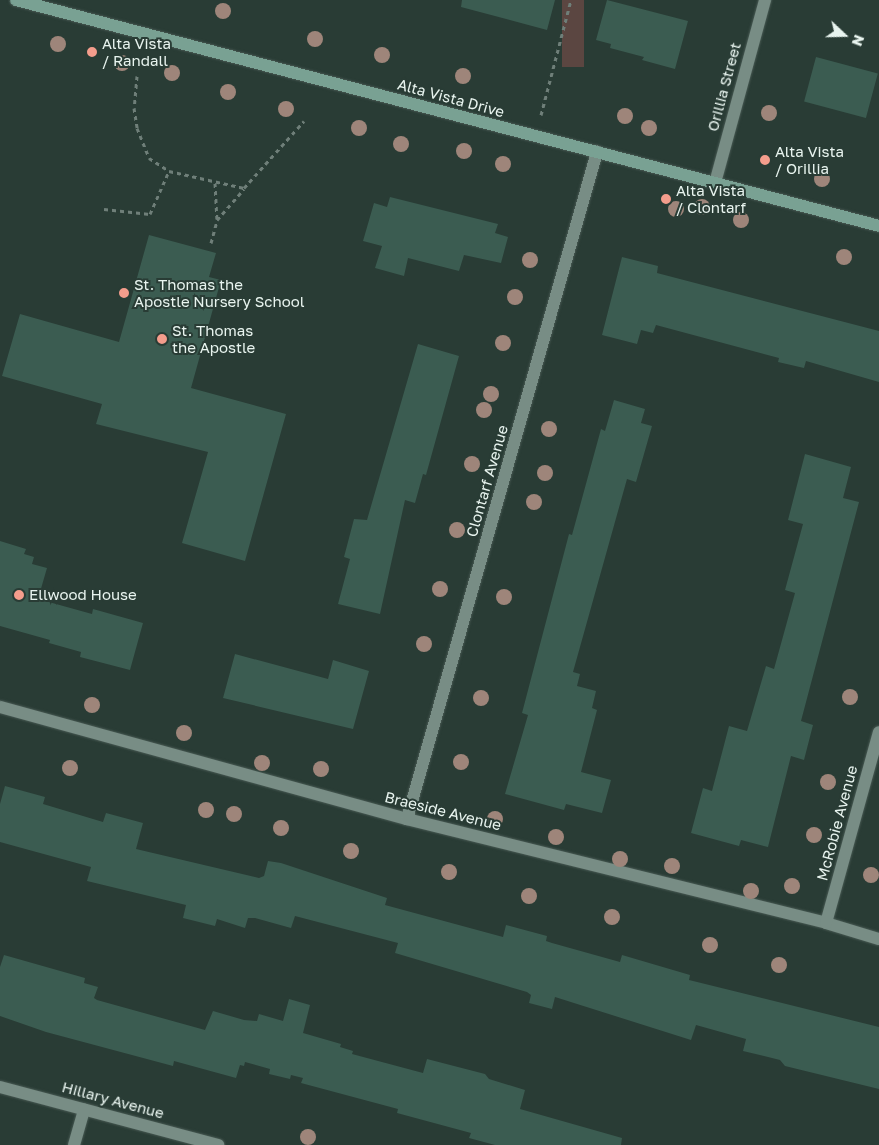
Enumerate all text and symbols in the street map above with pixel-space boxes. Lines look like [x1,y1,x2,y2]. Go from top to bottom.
north arrow [819,10,869,60]
text: N [849,33,868,49]
place label: Alta Vista / Randall [102,34,171,69]
street label: Orillia Street [704,41,744,133]
marker: Alta Vista / Randall [86,46,98,58]
street label: Alta Vista Drive [396,75,506,121]
place label: Alta Vista / Orillia [775,142,844,177]
marker: Alta Vista / Orillia [759,154,771,166]
place label: Alta Vista / Clontarf [676,181,746,216]
marker: Alta Vista / Clontarf [660,193,672,205]
place label: St. Thomas the Apostle Nursery School [134,275,305,310]
marker: St. Thomas the Apostle Nursery School [118,287,130,299]
place label: St. Thomas the Apostle [172,321,255,356]
marker: St. Thomas the Apostle [156,333,168,345]
street label: Clontarf Avenue [462,423,512,539]
place label: Ellwood House [29,586,137,604]
marker: Ellwood House [13,589,25,601]
street label: McRobie Avenue [813,763,861,883]
street label: Braeside Avenue [383,788,503,834]
street label: Hillary Avenue [60,1078,166,1122]

